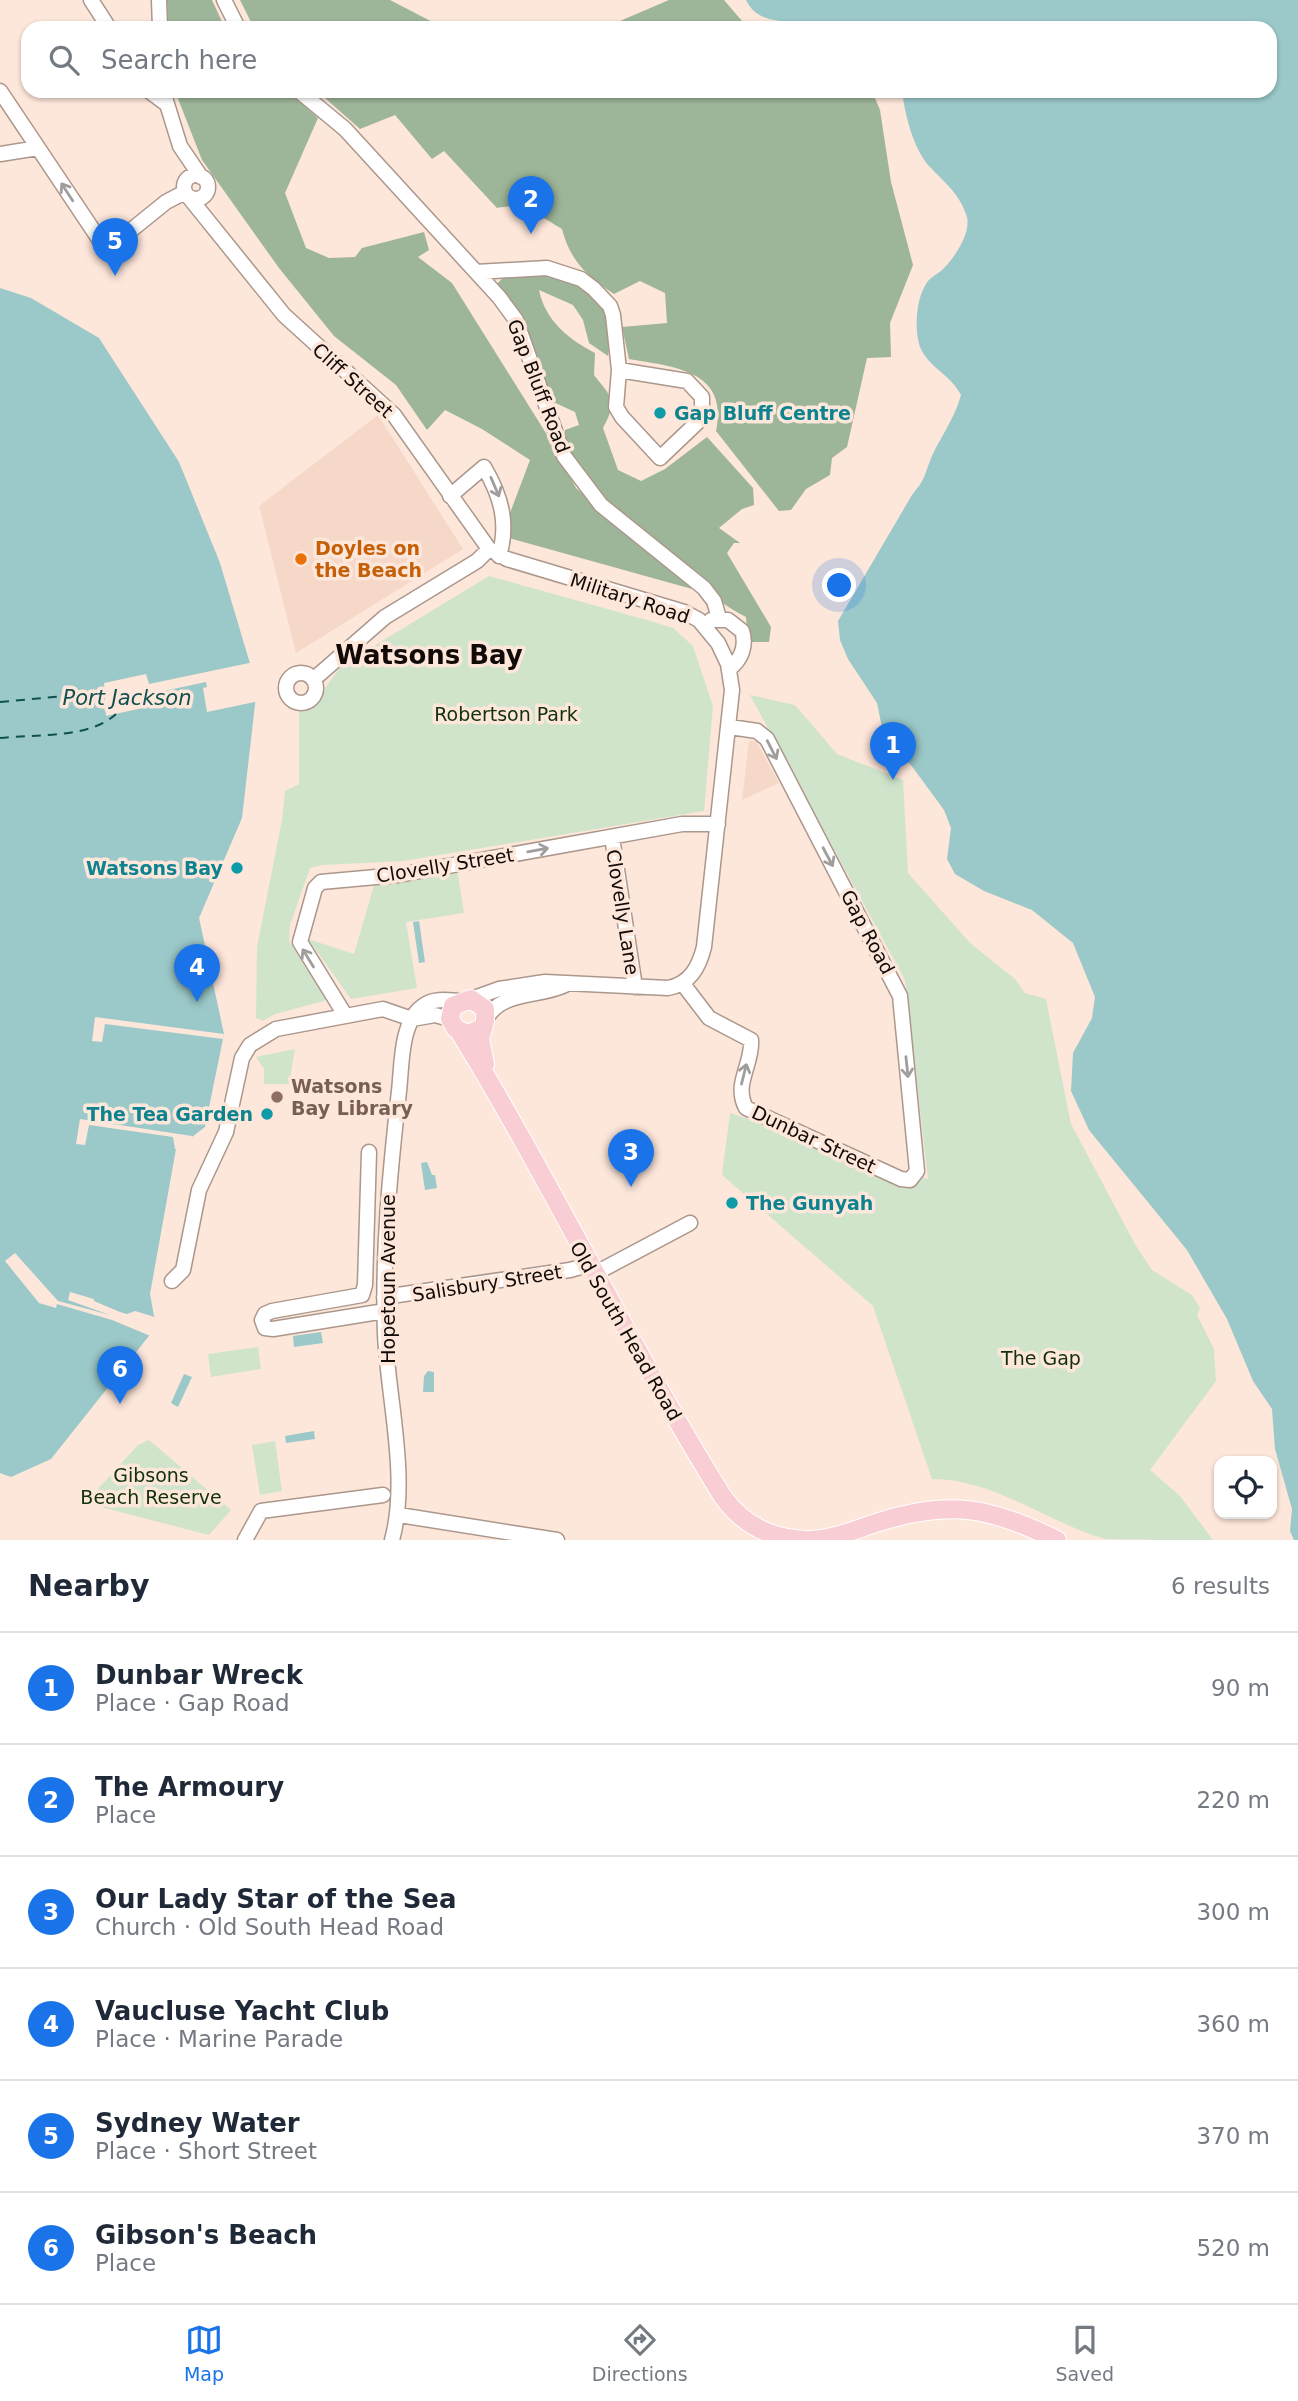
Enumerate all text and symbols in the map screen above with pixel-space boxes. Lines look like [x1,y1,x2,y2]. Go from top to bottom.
search box [21,21,1277,98]
icon: search [45,41,83,79]
text: Search here [101,45,257,75]
pin: 2 [508,176,554,234]
one-way arrow [59,183,73,203]
pin: 5 [92,218,138,276]
street label: Gap Bluff Road [503,316,575,456]
street label: Cliff Street [308,338,398,422]
place label: Gap Bluff Centre [674,402,851,424]
marker: Gap Bluff Centre [652,405,668,421]
one-way arrow [489,476,502,498]
place label: Doyles on the Beach [315,537,422,581]
marker: Doyles on the Beach [293,551,309,567]
street label: Military Road [568,568,692,628]
your location [822,568,856,602]
district label: Watsons Bay [335,640,523,670]
water label: Port Jackson [63,686,191,710]
park label: Robertson Park [434,703,578,725]
pin: 1 [870,722,916,780]
one-way arrow [766,739,780,760]
street label: Clovelly Street [375,843,515,887]
one-way arrow [526,843,549,856]
one-way arrow [822,846,835,867]
street label: Clovelly Lane [602,848,644,976]
place label: Watsons Bay [86,857,224,879]
marker: Watsons Bay [229,860,245,876]
street label: Gap Road [837,886,899,978]
pin: 4 [174,944,220,1002]
one-way arrow [301,949,315,969]
one-way arrow [901,1055,914,1078]
one-way arrow [738,1064,751,1086]
place label: Watsons Bay Library [291,1075,414,1119]
marker: Watsons Bay Library [269,1089,285,1105]
street label: Dunbar Street [749,1101,879,1177]
place label: The Tea Garden [86,1103,253,1125]
marker: The Tea Garden [259,1106,275,1122]
pin: 3 [608,1129,654,1187]
place label: The Gunyah [746,1192,873,1214]
street label: Hopetoun Avenue [377,1194,399,1364]
marker: The Gunyah [724,1195,740,1211]
street label: Old South Head Road [566,1238,686,1424]
street label: Salisbury Street [411,1260,563,1306]
pin: 6 [97,1346,143,1404]
park label: The Gap [1000,1347,1081,1369]
map controls [1214,1456,1277,1519]
button: locate [1214,1456,1277,1519]
park label: Gibsons Beach Reserve [80,1464,222,1508]
text: Nearby [28,1568,150,1603]
text: 6 results [1171,1573,1270,1599]
text: Dunbar Wreck [95,1660,303,1690]
text: 1 [43,1675,59,1701]
text: 90 m [1211,1675,1270,1701]
text: Place · Gap Road [95,1690,290,1716]
text: The Armoury [95,1772,284,1802]
text: 2 [43,1787,59,1813]
text: 220 m [1196,1787,1270,1813]
text: Place [95,1802,156,1828]
text: Our Lady Star of the Sea [95,1884,457,1914]
text: 3 [43,1899,59,1925]
text: 300 m [1196,1899,1270,1925]
text: Church · Old South Head Road [95,1914,444,1940]
text: Vaucluse Yacht Club [95,1996,389,2026]
text: 4 [43,2011,59,2037]
text: 360 m [1196,2011,1270,2037]
text: Place · Marine Parade [95,2026,343,2052]
text: Sydney Water [95,2108,300,2138]
text: 5 [43,2123,59,2149]
text: 370 m [1196,2123,1270,2149]
text: Place · Short Street [95,2138,317,2164]
text: Gibson's Beach [95,2220,317,2250]
text: 6 [43,2235,59,2261]
text: 520 m [1196,2235,1270,2261]
text: Place [95,2250,156,2276]
tab: Map [184,2321,224,2385]
tab: Directions [592,2321,688,2385]
tab: Saved [1055,2321,1114,2385]

